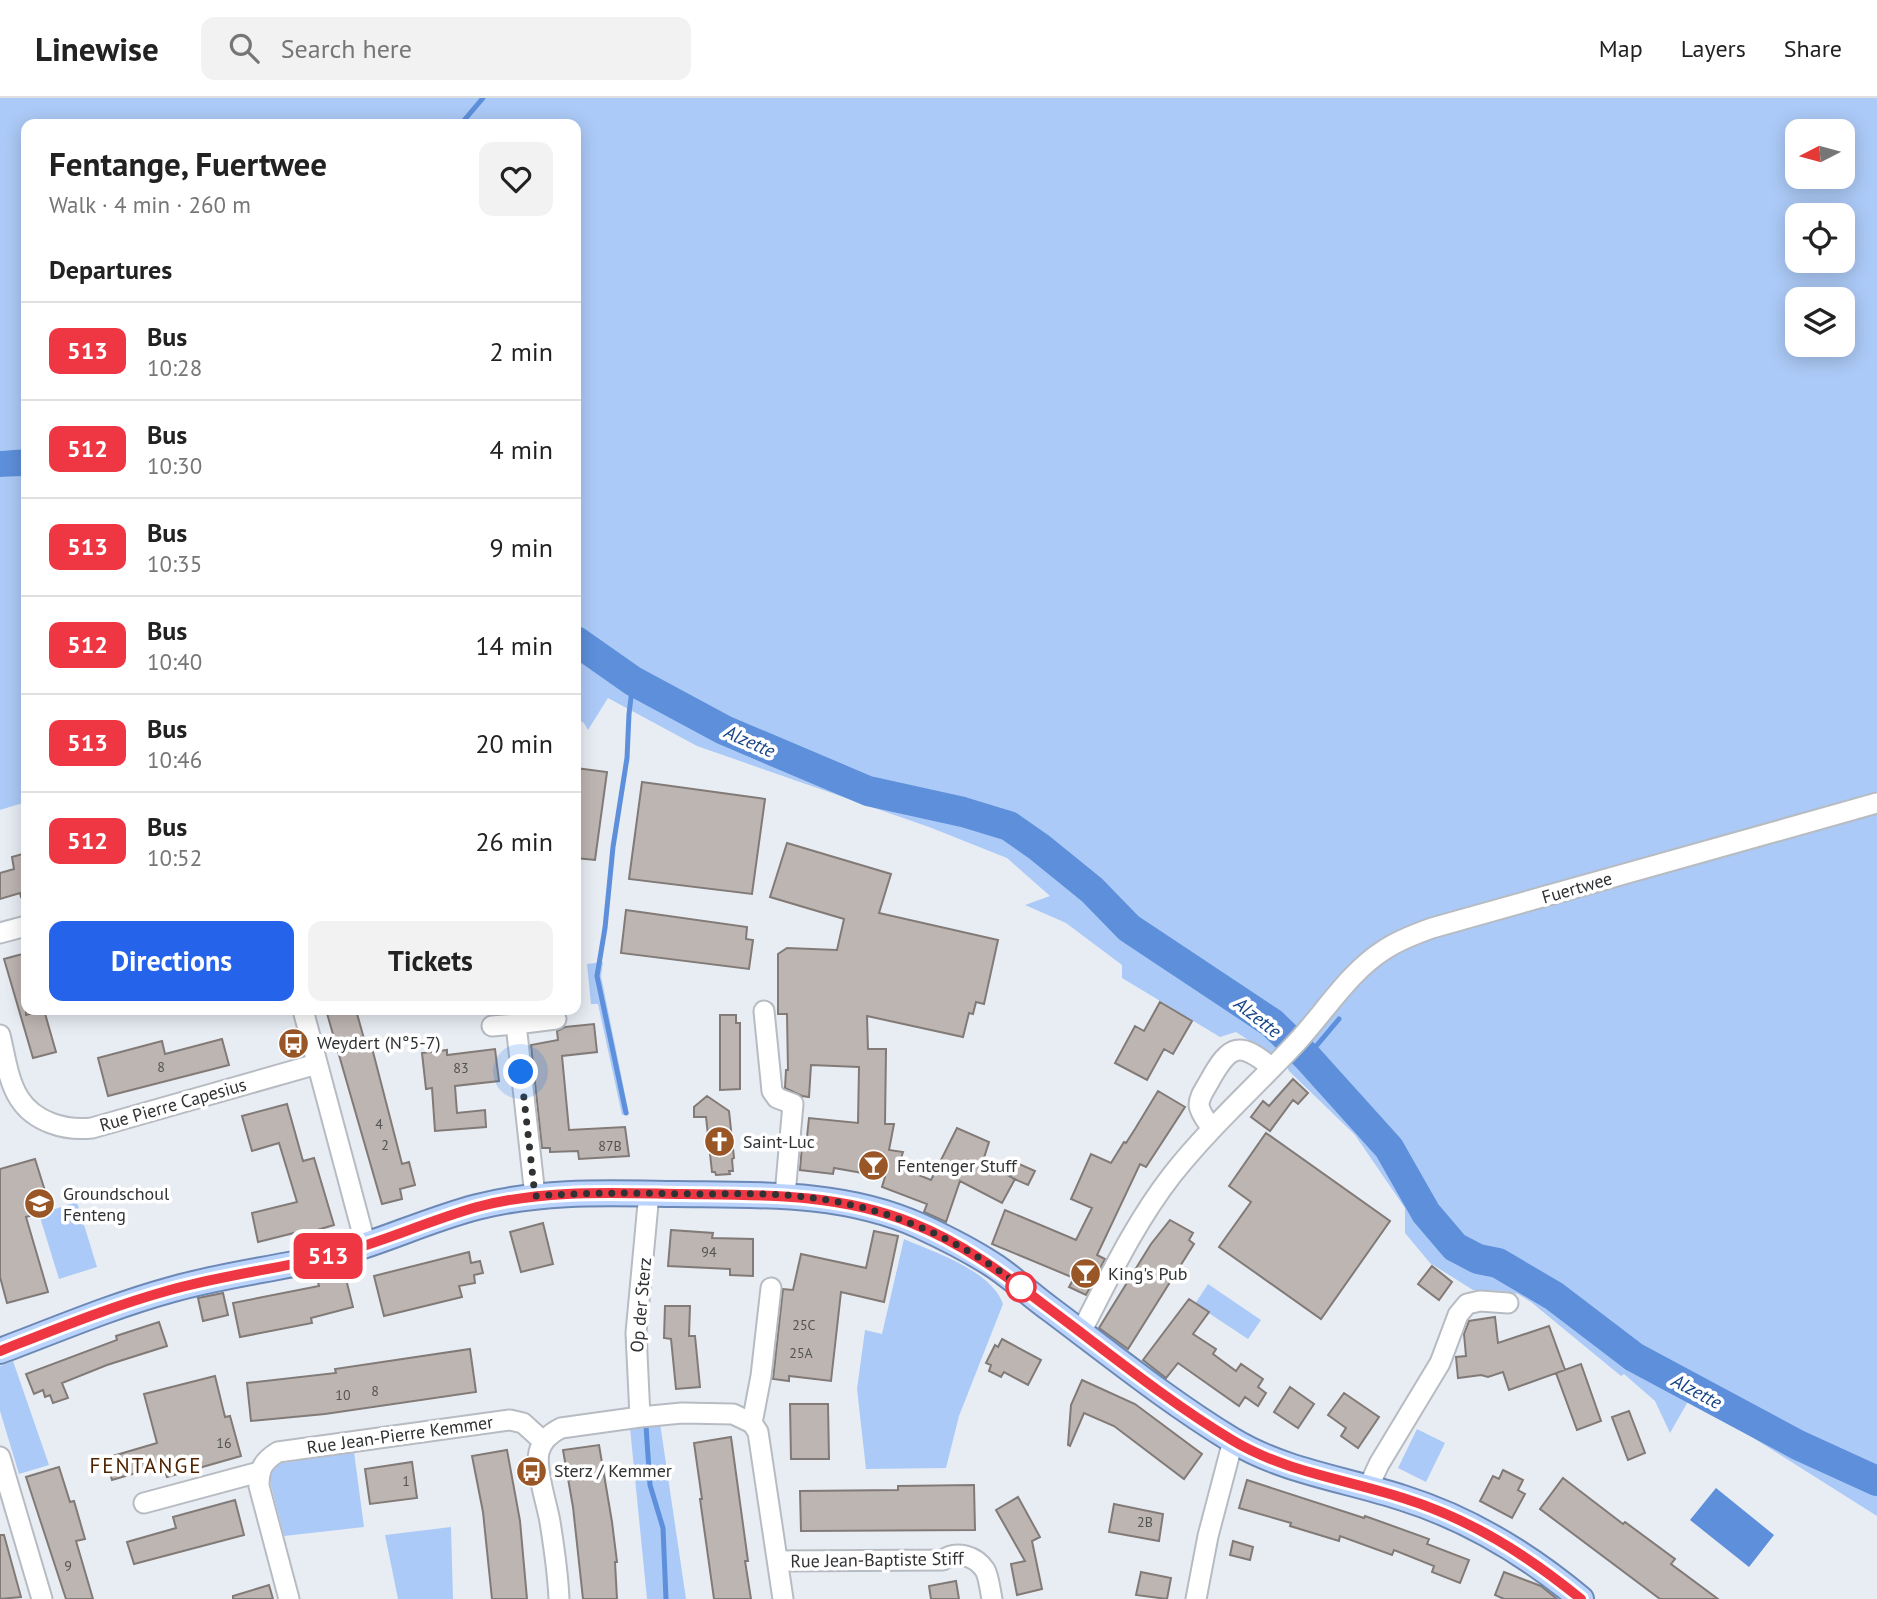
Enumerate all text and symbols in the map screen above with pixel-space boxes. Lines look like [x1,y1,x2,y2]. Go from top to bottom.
search box [201,17,691,80]
text: Linewise [35,27,159,70]
icon: search [225,29,263,67]
text: Search here [281,32,412,65]
text: Map [1599,33,1643,64]
text: Layers [1681,33,1746,64]
text: Share [1784,33,1842,64]
north arrow [1785,119,1855,189]
map controls [1785,119,1855,357]
text: Fentange, Fuertwee [49,142,327,185]
button: heart [479,142,553,216]
text: Walk · 4 min · 260 m [49,190,251,219]
button: locate [1785,203,1855,273]
text: Departures [49,253,172,286]
button: layers [1785,287,1855,357]
text: Bus [147,320,187,353]
text: 513 [67,335,108,366]
text: 2 min [490,335,553,368]
text: 10:28 [147,353,202,382]
text: Bus [147,418,187,451]
text: 512 [67,433,108,464]
text: 4 min [490,433,553,466]
text: 10:30 [147,451,202,480]
text: Bus [147,516,187,549]
text: 513 [67,531,108,562]
text: 9 min [490,531,553,564]
text: 10:35 [147,549,202,578]
text: Bus [147,614,187,647]
text: 512 [67,629,108,660]
text: 14 min [475,629,553,662]
text: 10:40 [147,647,202,676]
text: Bus [147,712,187,745]
water label: Alzette [720,719,779,763]
text: 513 [67,727,108,758]
text: 20 min [475,727,553,760]
text: 10:46 [147,745,202,774]
text: Bus [147,810,187,843]
text: 512 [67,825,108,856]
text: 26 min [475,825,553,858]
text: 10:52 [147,843,202,872]
street label: Fuertwee [1539,867,1615,909]
button: Directions [49,921,294,1001]
button: Tickets [308,921,553,1001]
water label: Alzette [1229,991,1286,1043]
bus stop icon: Weydert (N°5-7) [277,1026,311,1060]
place label: Weydert (N°5-7) [317,1031,441,1054]
your location [503,1054,538,1089]
house number: 8 [157,1058,165,1076]
house number: 83 [453,1059,469,1077]
street label: Rue Pierre Capesius [97,1073,249,1137]
house number: 4 [375,1115,383,1133]
church icon: Saint-Luc [703,1125,737,1159]
place label: Saint-Luc [743,1130,815,1153]
house number: 2 [381,1136,389,1154]
house number: 87B [598,1137,622,1155]
bar icon: Fentenger Stuff [857,1149,891,1183]
place label: Fentenger Stuff [897,1154,1018,1177]
place label: Groundschoul Fenteng [63,1182,170,1226]
school or university icon: Groundschoul Fenteng [23,1187,57,1221]
line badge: 513 [288,1233,368,1279]
text: 513 [308,1240,348,1271]
house number: 94 [701,1243,717,1261]
street label: Op der Sterz [625,1256,656,1353]
bar icon: King's Pub [1068,1257,1102,1291]
place label: King's Pub [1108,1262,1187,1285]
unlabelled marker [1006,1272,1036,1302]
house number: 25C [792,1316,816,1334]
house number: 25A [789,1344,814,1362]
water label: Alzette [1667,1367,1726,1414]
house number: 8 [371,1382,379,1400]
house number: 10 [335,1386,351,1404]
street label: Rue Jean-Pierre Kemmer [305,1410,495,1459]
house number: 16 [216,1434,232,1452]
district label: FENTANGE [89,1452,203,1479]
bus stop icon: Sterz / Kemmer [514,1454,548,1488]
place label: Sterz / Kemmer [554,1459,672,1482]
house number: 1 [402,1472,410,1490]
house number: 2B [1137,1513,1153,1531]
street label: Rue Jean-Baptiste Stiff [790,1546,965,1573]
house number: 9 [64,1557,72,1575]

